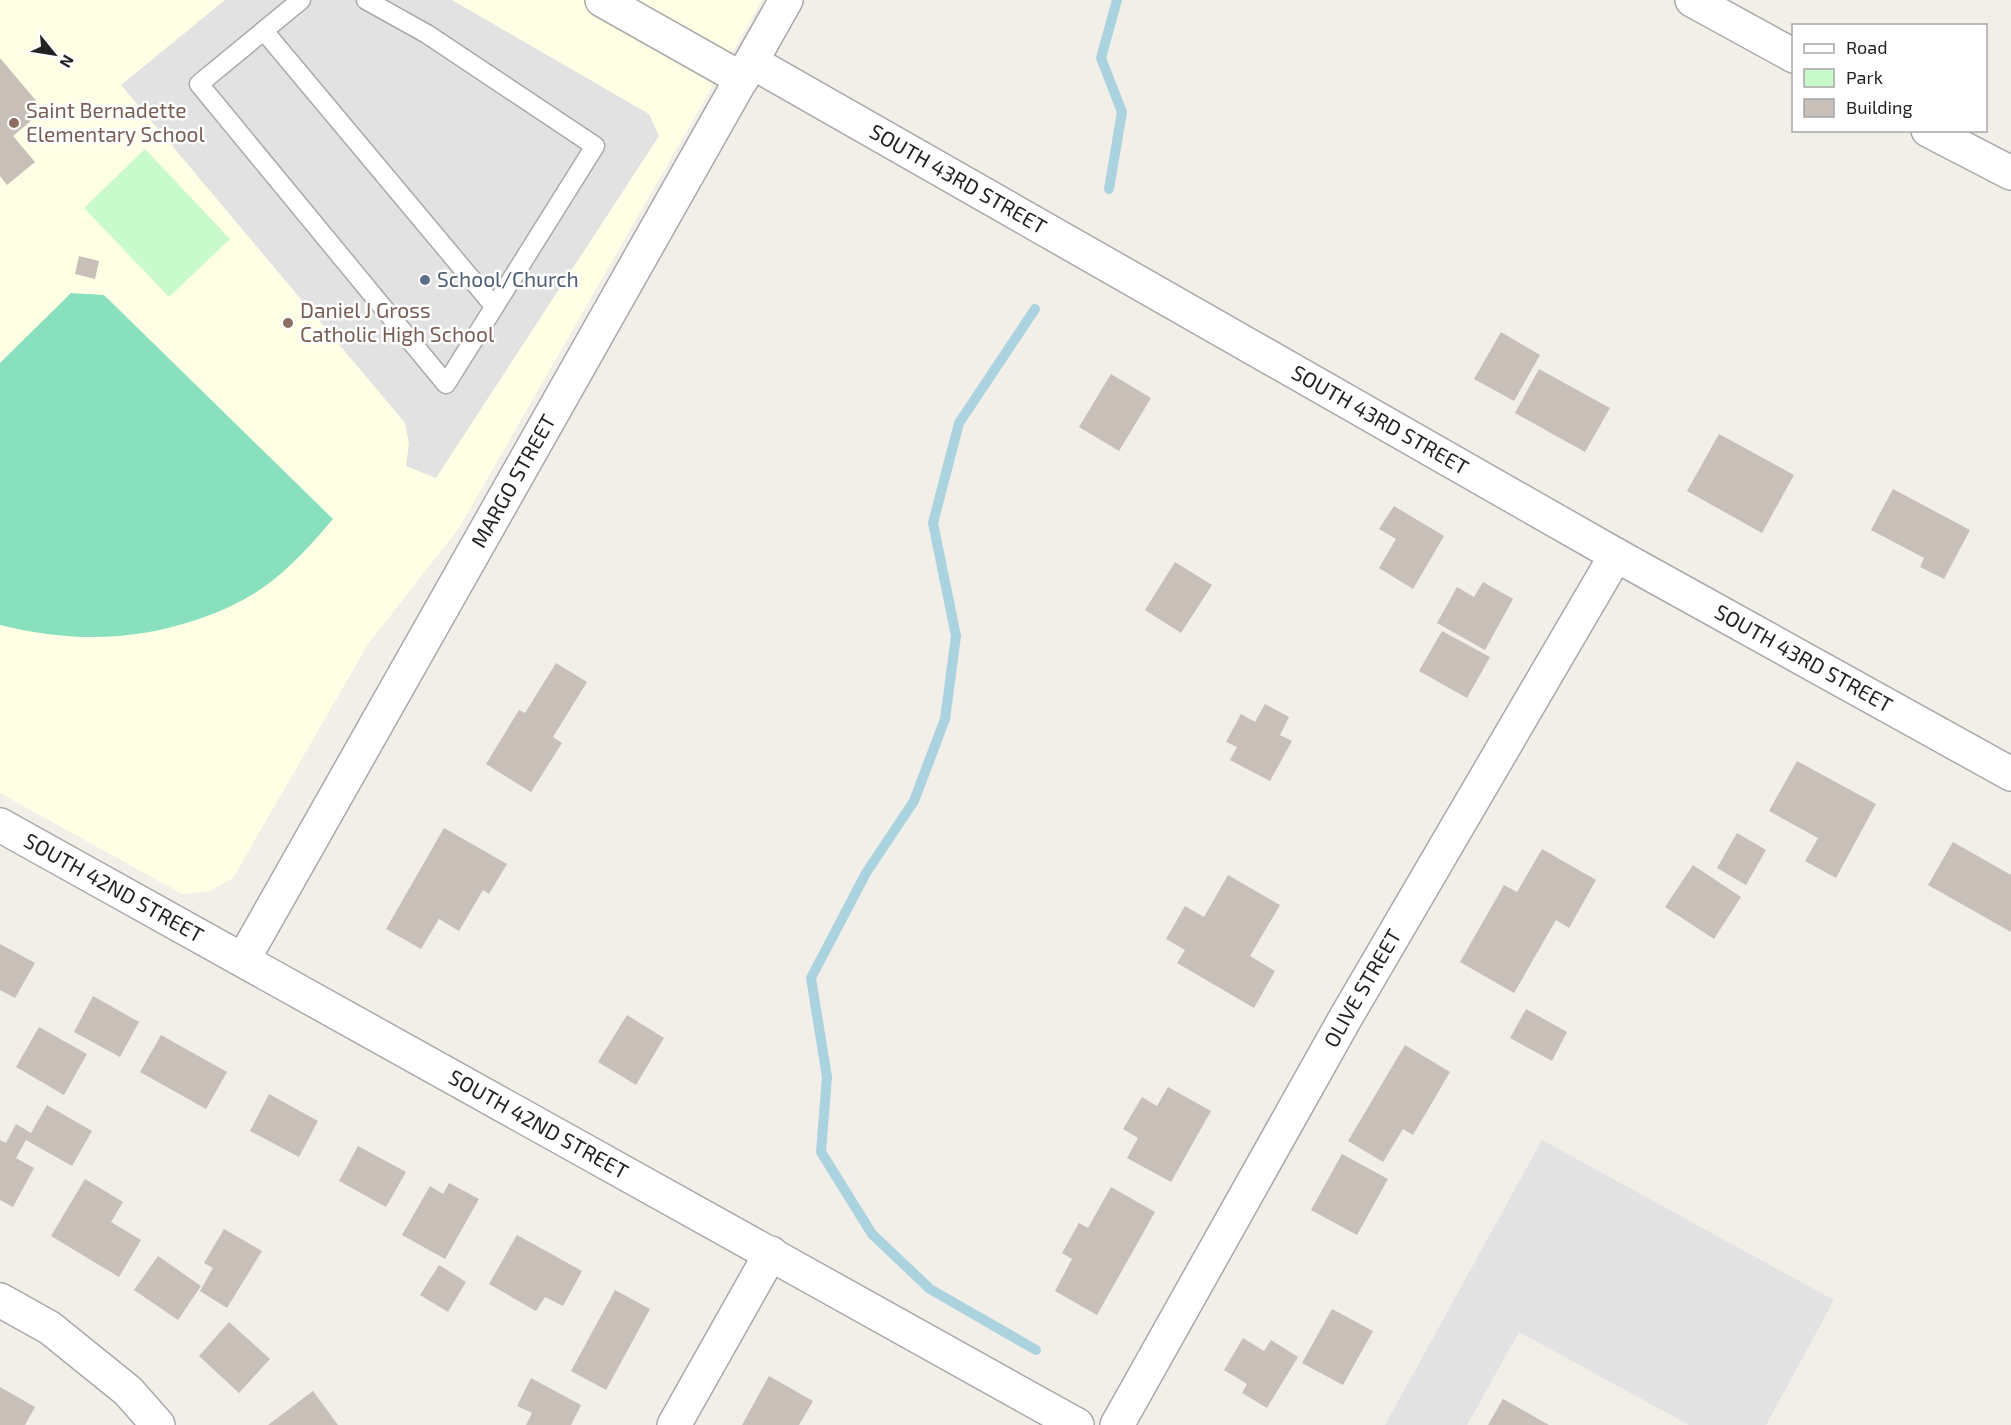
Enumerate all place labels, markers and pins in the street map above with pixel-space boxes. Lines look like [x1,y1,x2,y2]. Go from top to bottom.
place label: Saint Bernadette Elementary School [26,97,206,146]
marker: Saint Bernadette Elementary School [7,116,21,130]
place label: School/Church [437,266,579,291]
marker: School/Church [418,273,432,287]
place label: Daniel J Gross Catholic High School [300,297,495,346]
marker: Daniel J Gross Catholic High School [281,316,295,330]

